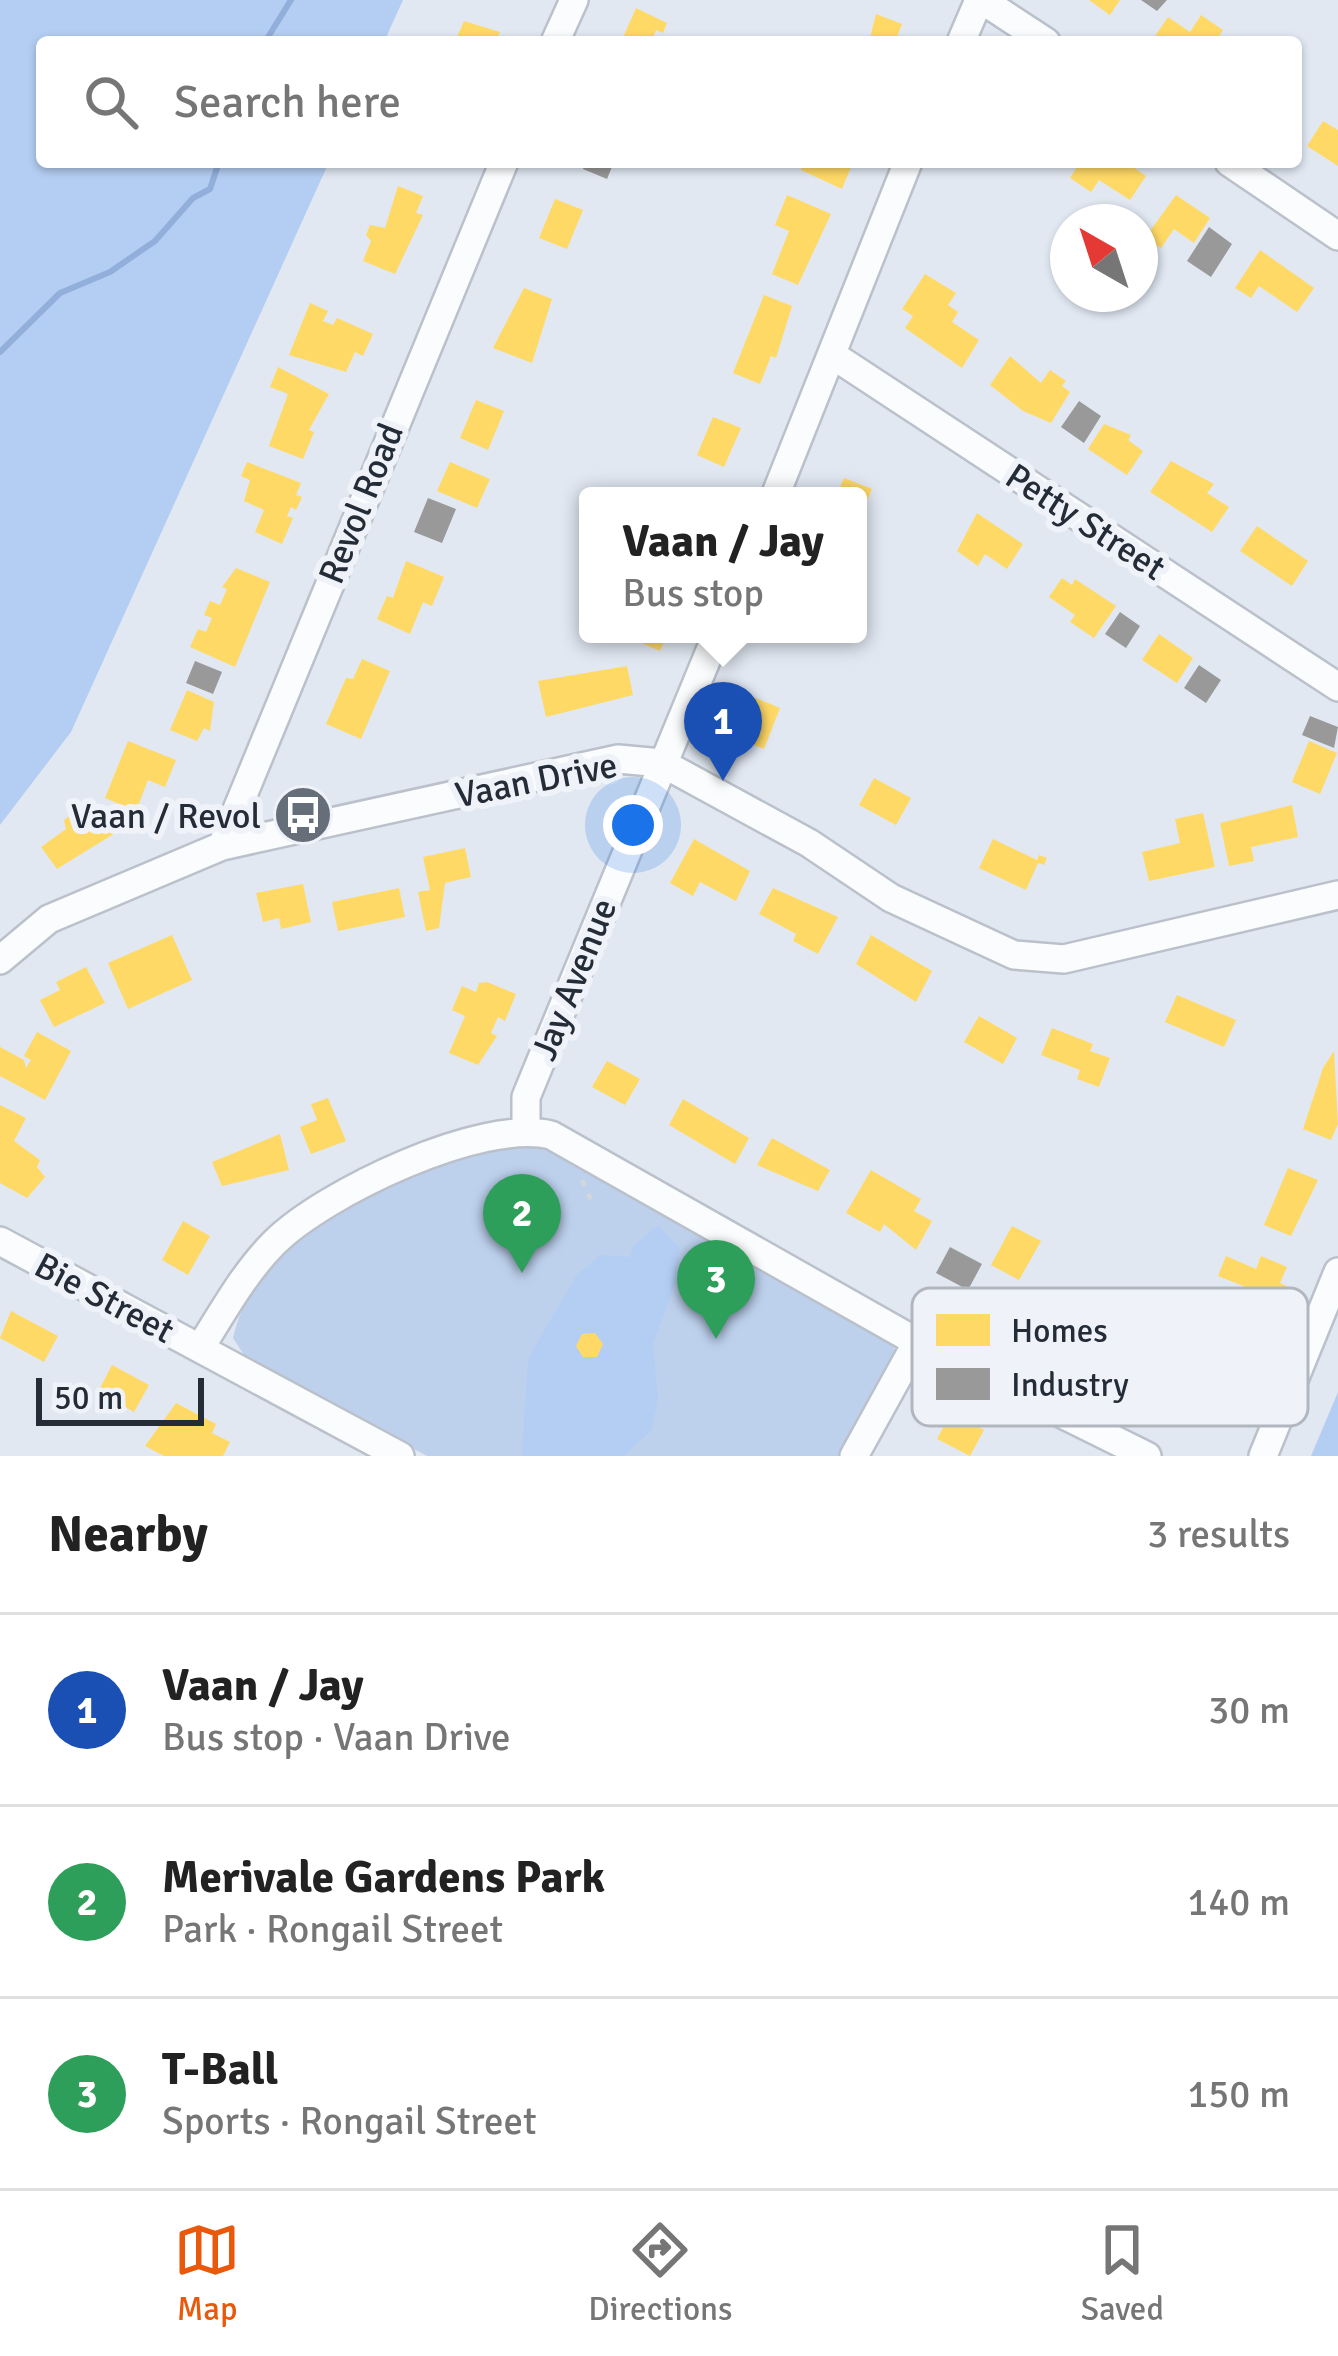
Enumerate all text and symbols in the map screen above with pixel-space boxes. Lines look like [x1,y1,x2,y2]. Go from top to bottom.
search box [36,36,1302,168]
icon: search [78,69,144,135]
text: Search here [174,75,401,130]
north arrow [1050,204,1158,312]
street label: Revol Road [309,417,414,590]
street label: Petty Street [997,454,1173,591]
popup [579,487,867,643]
text: Vaan / Jay [622,514,824,569]
text: Bus stop [622,569,764,617]
pin: 1 [684,682,762,781]
street label: Vaan Drive [452,743,621,818]
bus stop icon: Vaan / Revol [272,784,334,846]
place label: Vaan / Revol [71,794,261,839]
your location [603,795,663,855]
street label: Jay Avenue [522,892,627,1067]
pin: 2 [483,1174,561,1273]
pin: 3 [677,1240,755,1339]
street label: Bie Street [27,1243,182,1354]
legend [912,1288,1308,1426]
text: Homes [1011,1311,1108,1352]
text: Industry [1011,1365,1129,1406]
scale bar [36,1372,204,1425]
text: 50 m [54,1378,123,1419]
text: Nearby [48,1503,208,1566]
text: 3 results [1147,1510,1290,1558]
text: Vaan / Jay [162,1658,364,1713]
text: 1 [76,1686,98,1734]
text: 30 m [1208,1686,1290,1734]
text: Bus stop · Vaan Drive [162,1713,510,1761]
text: Merivale Gardens Park [162,1850,605,1905]
text: 2 [76,1878,98,1926]
text: 140 m [1187,1878,1290,1926]
text: Park · Rongail Street [162,1905,503,1953]
text: T-Ball [162,2042,278,2097]
text: 3 [76,2070,98,2118]
text: 150 m [1187,2070,1290,2118]
text: Sports · Rongail Street [162,2097,537,2145]
tab: Map [174,2217,240,2330]
tab: Directions [588,2217,733,2330]
tab: Saved [1081,2217,1164,2330]

